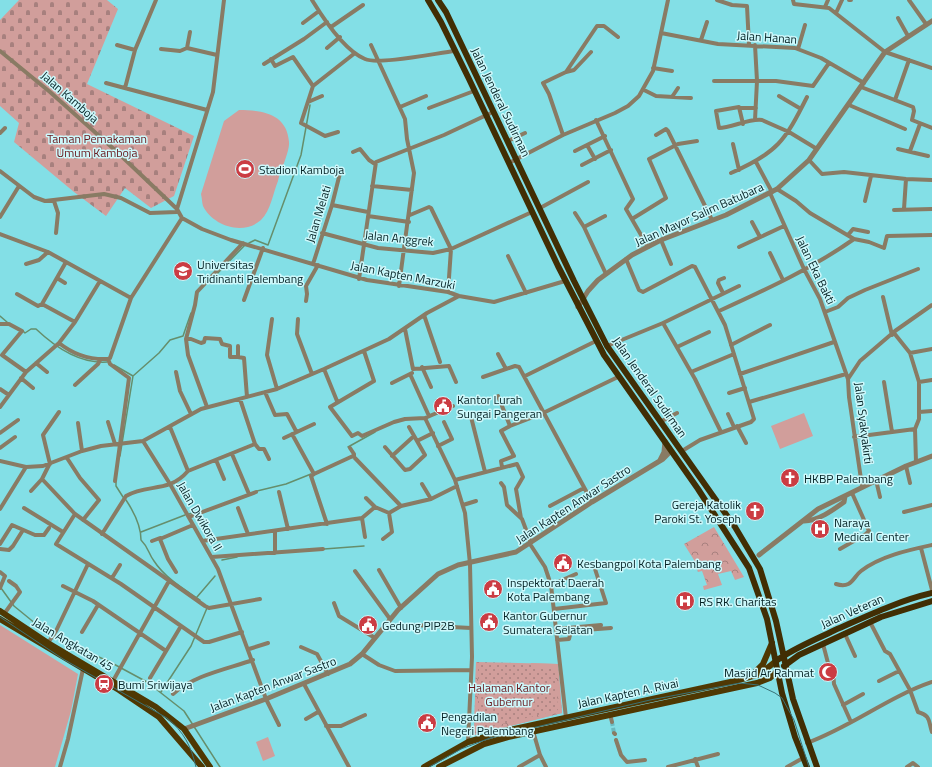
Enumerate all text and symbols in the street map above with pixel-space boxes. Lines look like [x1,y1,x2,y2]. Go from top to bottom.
street label: Jalan Hanan [736,25,798,49]
street label: Jalan Jenderal Sudirman [466,44,536,160]
street label: Jalan Kamboja [37,66,103,128]
park label: Taman Pemakaman Umum Kamboja [47,129,147,162]
sports icon: Stadion Kamboja [234,158,256,180]
place label: Stadion Kamboja [259,160,344,179]
street label: Jalan Mayor Salim Batubara [632,177,766,251]
street label: Jalan Melati [300,183,336,245]
street label: Jalan Anggrek [364,225,435,251]
street label: Jalan Eka Bakti [791,232,841,308]
place label: Universitas Tridinanti Palembang [197,255,303,288]
street label: Jalan Kapten Marzuki [349,256,457,294]
school or university icon: Universitas Tridinanti Palembang [172,260,194,282]
street label: Jalan Jenderal Sudirman [608,333,692,441]
street label: Jalan Syakyakirti [850,381,878,465]
place label: Kantor Lurah Sungai Pangeran [457,390,542,423]
public building icon: Kantor Lurah Sungai Pangeran [432,395,454,417]
street label: Jalan Kapten Anwar Sastro [512,460,634,548]
church icon: HKBP Palembang [779,467,801,489]
place label: HKBP Palembang [804,469,893,488]
street label: Jalan Dwikora II [172,478,228,554]
place label: Gereja Katolik Paroki St. Yoseph [654,495,741,528]
church icon: Gereja Katolik Paroki St. Yoseph [744,500,766,522]
place label: Naraya Medical Center [834,513,909,546]
hospital icon: Naraya Medical Center [809,518,831,540]
public building icon: Kesbangpol Kota Palembang [552,552,574,574]
place label: Kesbangpol Kota Palembang [577,554,721,573]
place label: Inspektorat Daerah Kota Palembang [507,573,604,606]
public building icon: Inspektorat Daerah Kota Palembang [482,578,504,600]
street label: Jalan Veteran [818,589,886,633]
hospital icon: RS RK. Charitas [674,590,696,612]
place label: RS RK. Charitas [699,592,777,611]
place label: Kantor Gubernur Sumatera Selatan [503,606,593,639]
public building icon: Kantor Gubernur Sumatera Selatan [478,611,500,633]
street label: Jalan Angkatan 45 [29,612,117,676]
public building icon: Gedung PIP2B [357,614,379,636]
place label: Gedung PIP2B [382,616,455,635]
street label: Jalan Kapten Anwar Sastro [207,651,339,717]
mosque icon: Masjid Ar Rahmat [817,661,839,683]
place label: Masjid Ar Rahmat [724,663,815,682]
station icon: Bumi Sriwijaya [93,673,115,695]
street label: Jalan Kapten A. Rivai [576,673,680,713]
place label: Bumi Sriwijaya [118,675,192,694]
park label: Halaman Kantor Gubernur [468,678,550,711]
place label: Pengadilan Negeri Palembang [441,707,534,740]
public building icon: Pengadilan Negeri Palembang [416,712,438,734]

